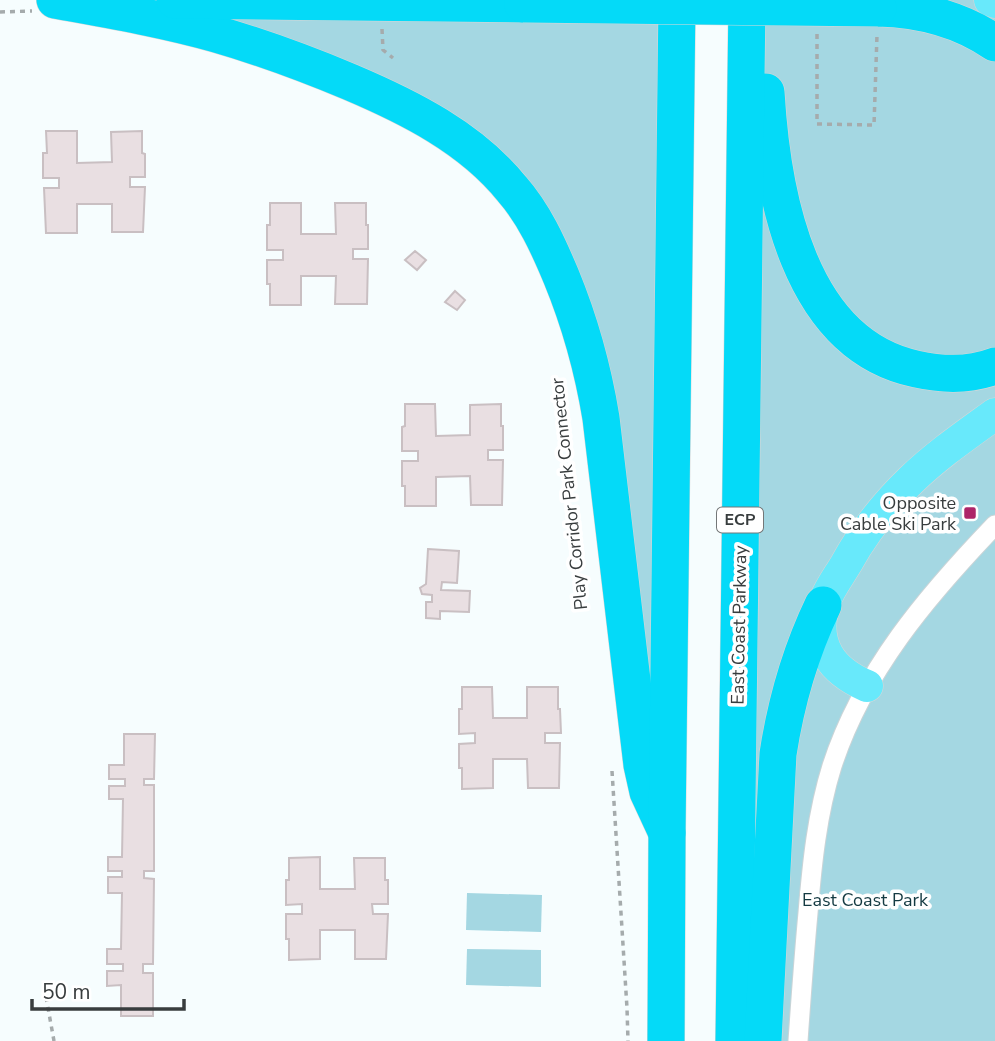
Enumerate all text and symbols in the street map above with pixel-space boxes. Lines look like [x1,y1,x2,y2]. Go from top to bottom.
street label: Play Corridor Park Connector [545,376,593,611]
place label: Opposite Cable Ski Park [840,491,957,536]
marker: Opposite Cable Ski Park [962,505,978,521]
road number: ECP [717,508,763,533]
street label: East Coast Parkway [726,544,752,705]
park label: East Coast Park [802,888,929,912]
scale bar [32,968,184,1012]
text: 50 m [42,978,91,1006]

